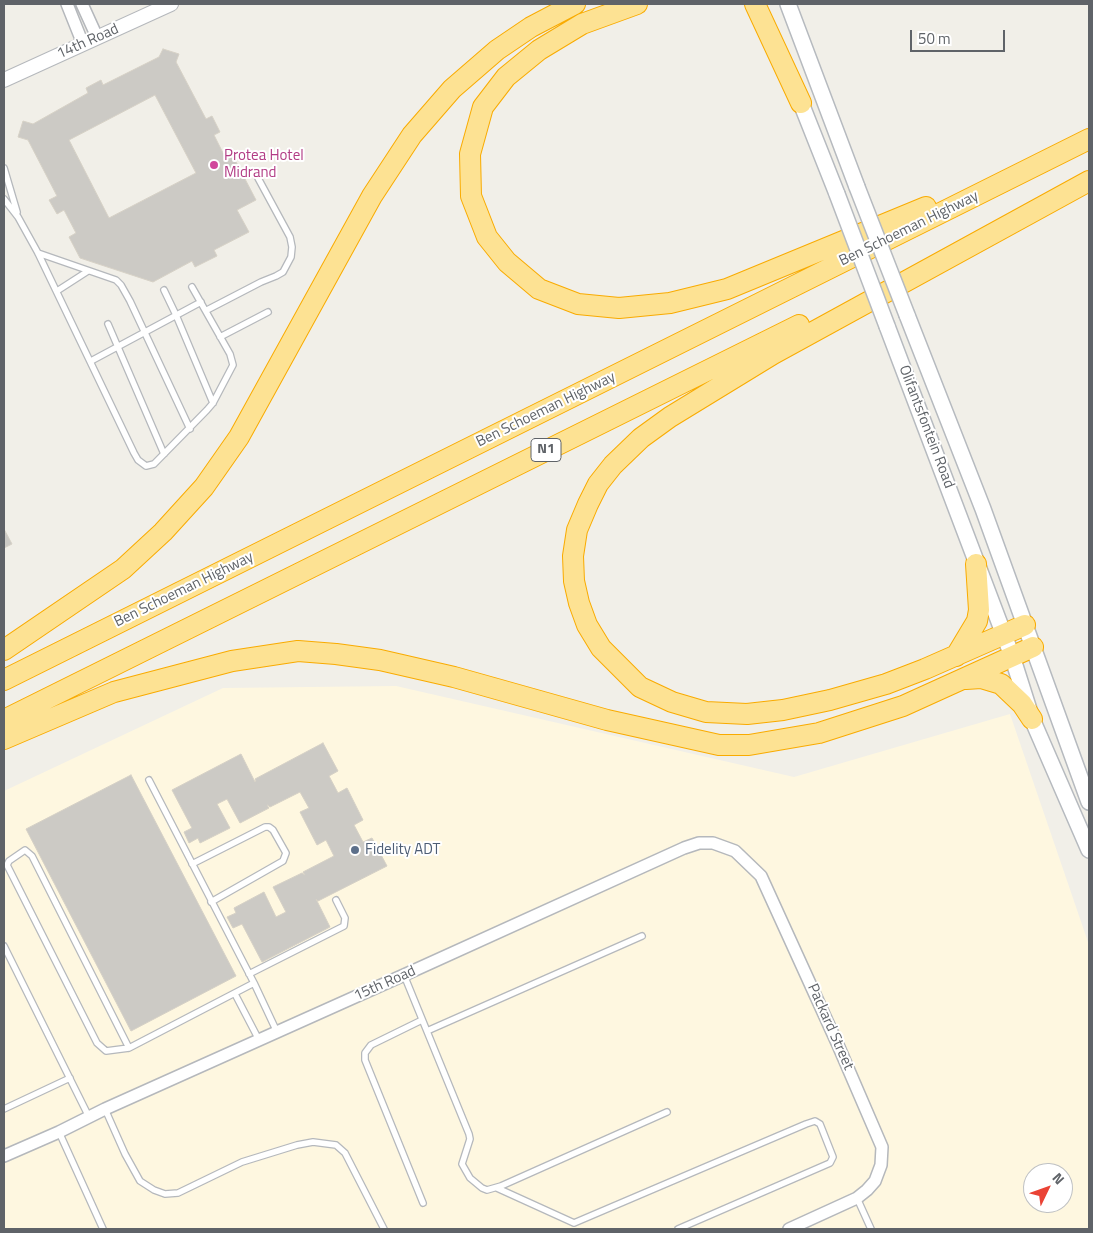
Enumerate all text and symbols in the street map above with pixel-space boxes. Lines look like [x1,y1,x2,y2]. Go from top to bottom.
street label: 14th Road [54,20,122,64]
scale bar [913,20,1008,52]
text: 50 m [918,27,951,50]
place label: Protea Hotel Midrand [224,147,304,182]
marker: Protea Hotel Midrand [208,159,220,171]
street label: Ben Schoeman Highway [836,187,982,271]
street label: Olifantsfontein Road [894,363,958,491]
street label: Ben Schoeman Highway [473,368,619,452]
road number: N1 [531,438,561,462]
street label: Ben Schoeman Highway [111,548,257,632]
place label: Fidelity ADT [365,841,440,859]
marker: Fidelity ADT [349,844,361,856]
street label: 15th Road [351,962,419,1006]
street label: Packard Street [803,981,857,1073]
north arrow [1023,1163,1073,1213]
text: N [1048,1168,1070,1189]

